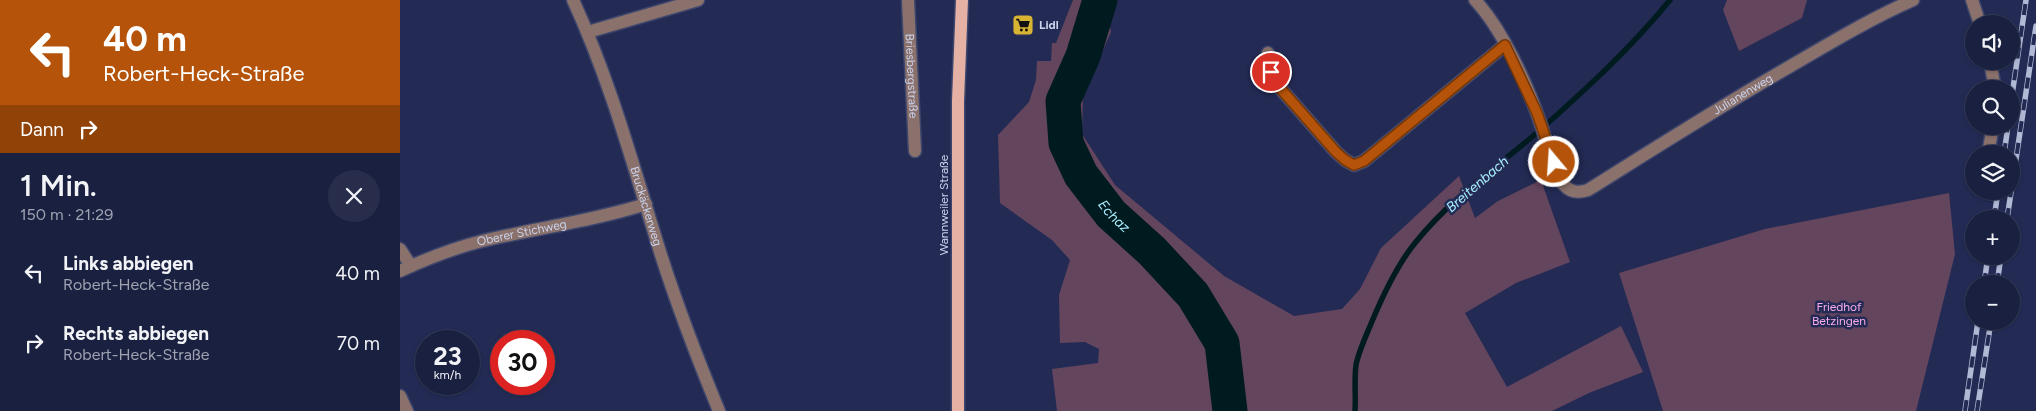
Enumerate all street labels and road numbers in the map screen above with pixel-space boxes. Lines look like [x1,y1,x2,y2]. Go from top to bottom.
street label: Briesbergstraße [903,33,920,119]
street label: Julianenweg [1710,71,1775,118]
street label: Wannweiler Straße [937,154,951,255]
street label: Bruckäckerweg [627,165,665,248]
street label: Oberer Stichweg [475,217,568,249]

